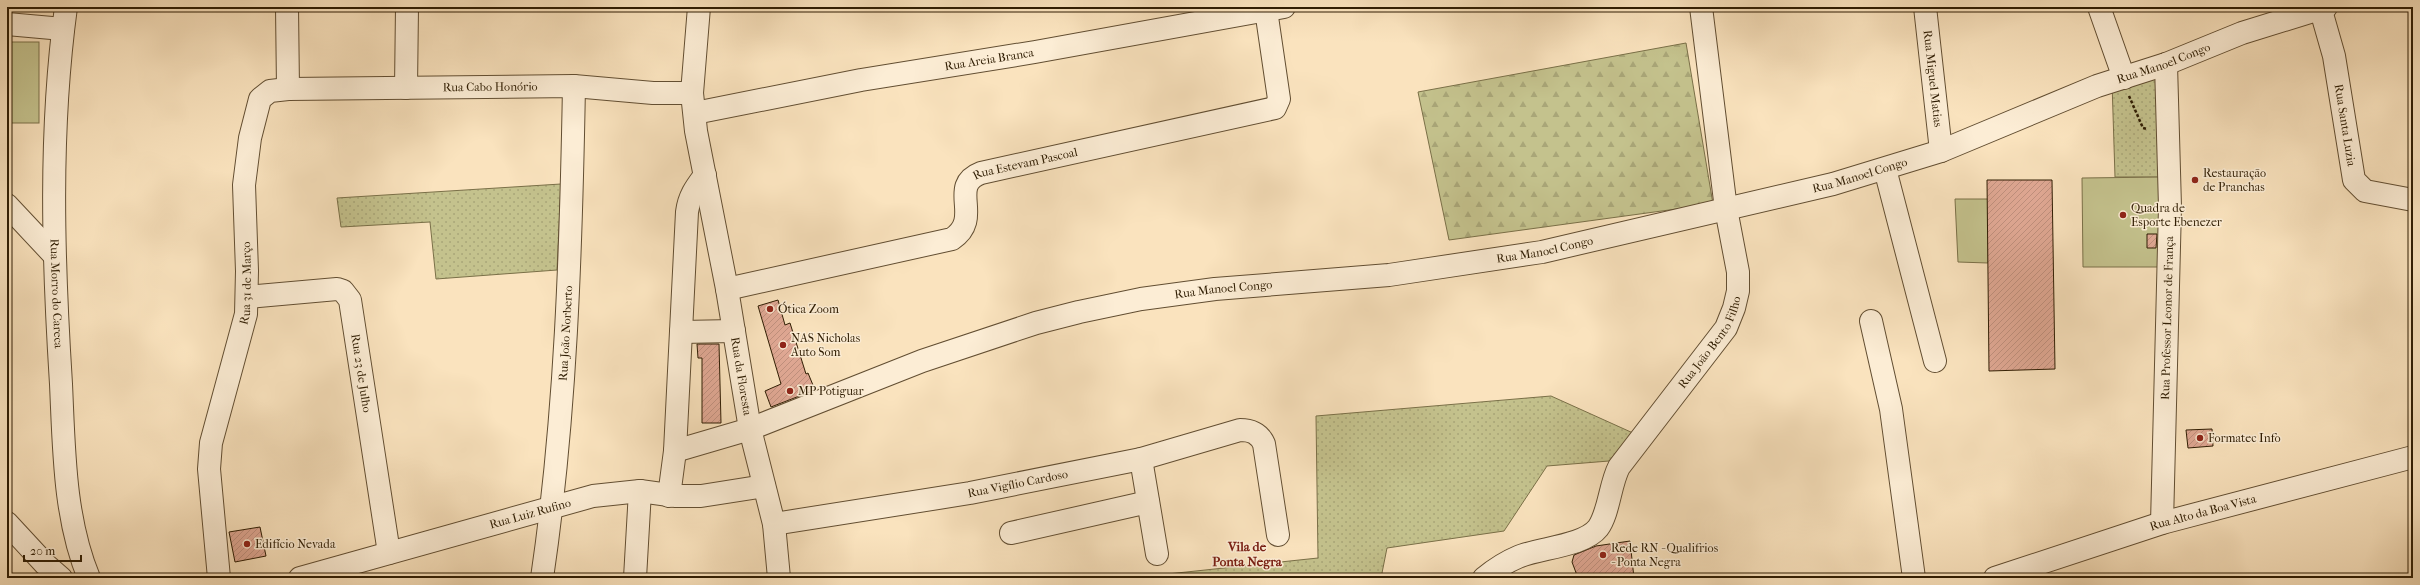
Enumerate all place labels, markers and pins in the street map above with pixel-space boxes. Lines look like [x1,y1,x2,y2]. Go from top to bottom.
place label: Restauração de Pranchas [2203,166,2266,194]
marker: Restauração de Pranchas [2190,175,2200,185]
place label: Quadra de Esporte Ebenezer [2131,201,2223,229]
marker: Quadra de Esporte Ebenezer [2118,210,2128,220]
place label: Ótica Zoom [778,301,839,316]
marker: Ótica Zoom [765,304,775,314]
place label: NAS Nicholas Auto Som [790,331,861,359]
marker: NAS Nicholas Auto Som [778,340,788,350]
place label: MP Potiguar [798,384,865,398]
marker: MP Potiguar [785,386,795,396]
place label: Formatec Info [2208,431,2281,445]
marker: Formatec Info [2195,433,2205,443]
place label: Edifício Nevada [255,537,336,551]
marker: Edifício Nevada [242,539,252,549]
place label: Rede RN - Qualifrios - Ponta Negra [1611,541,1719,569]
marker: Rede RN - Qualifrios - Ponta Negra [1598,550,1608,560]

